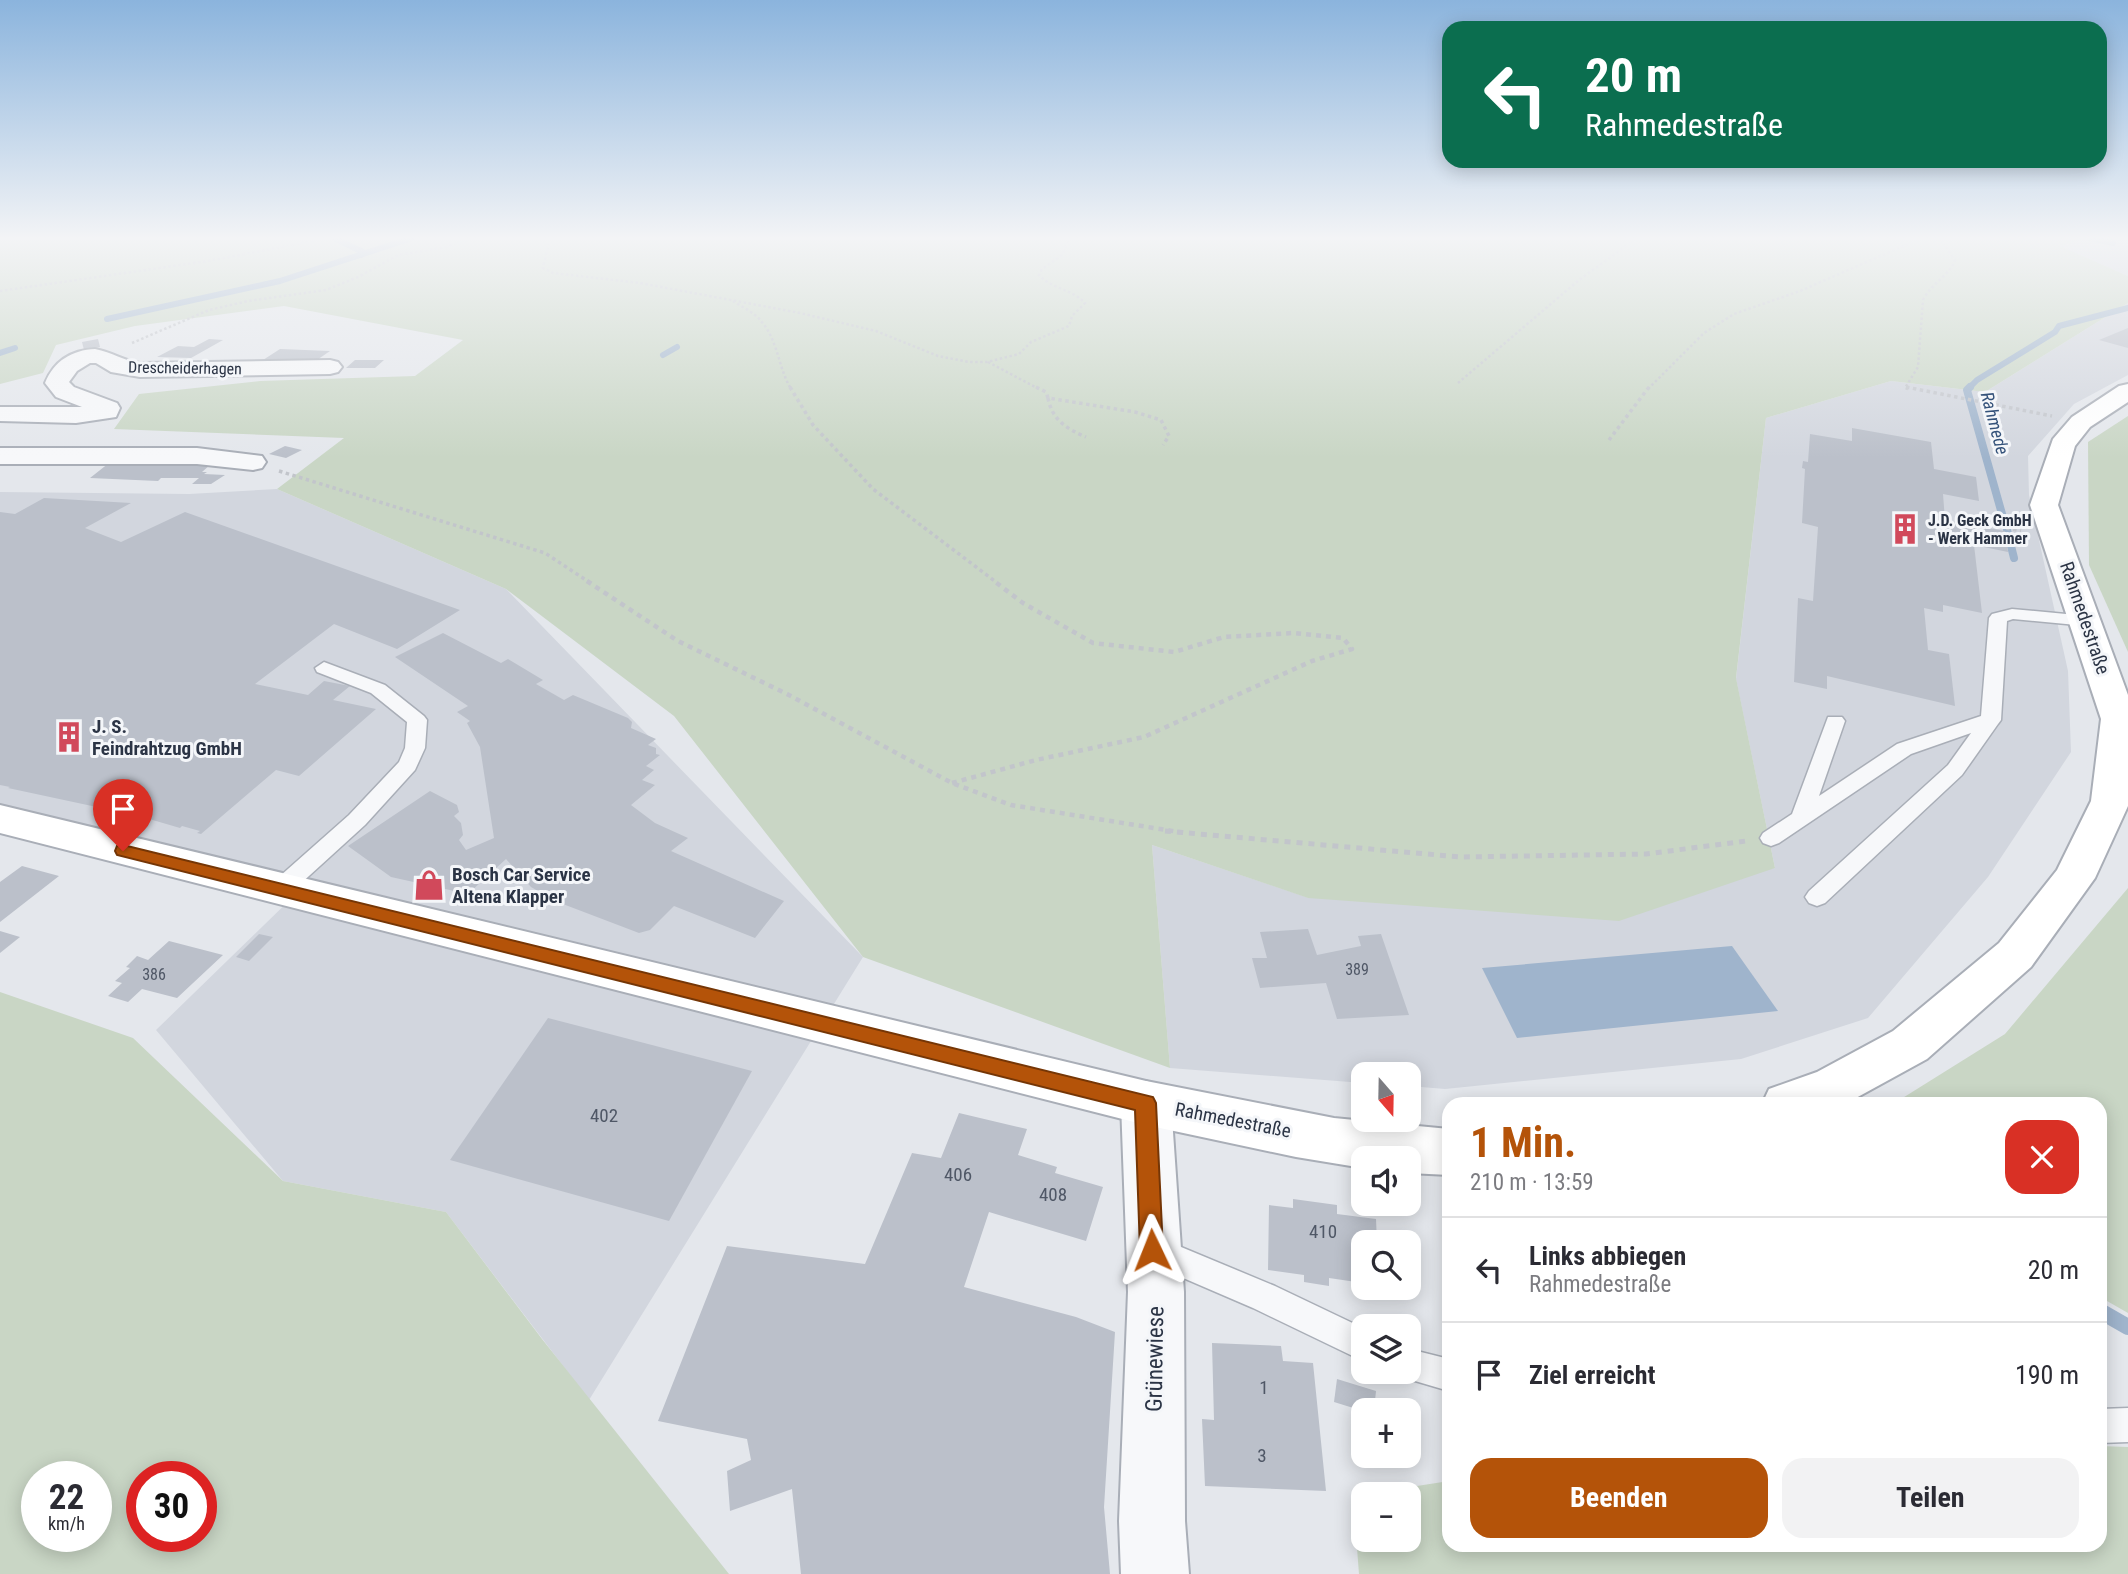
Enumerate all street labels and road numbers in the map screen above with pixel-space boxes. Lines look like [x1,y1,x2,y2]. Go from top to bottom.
street label: Drescheiderhagen [128,358,242,378]
street label: Rahmedestraße [2055,559,2115,677]
street label: Rahmedestraße [1173,1097,1293,1143]
street label: Grünewiese [1141,1306,1169,1412]

